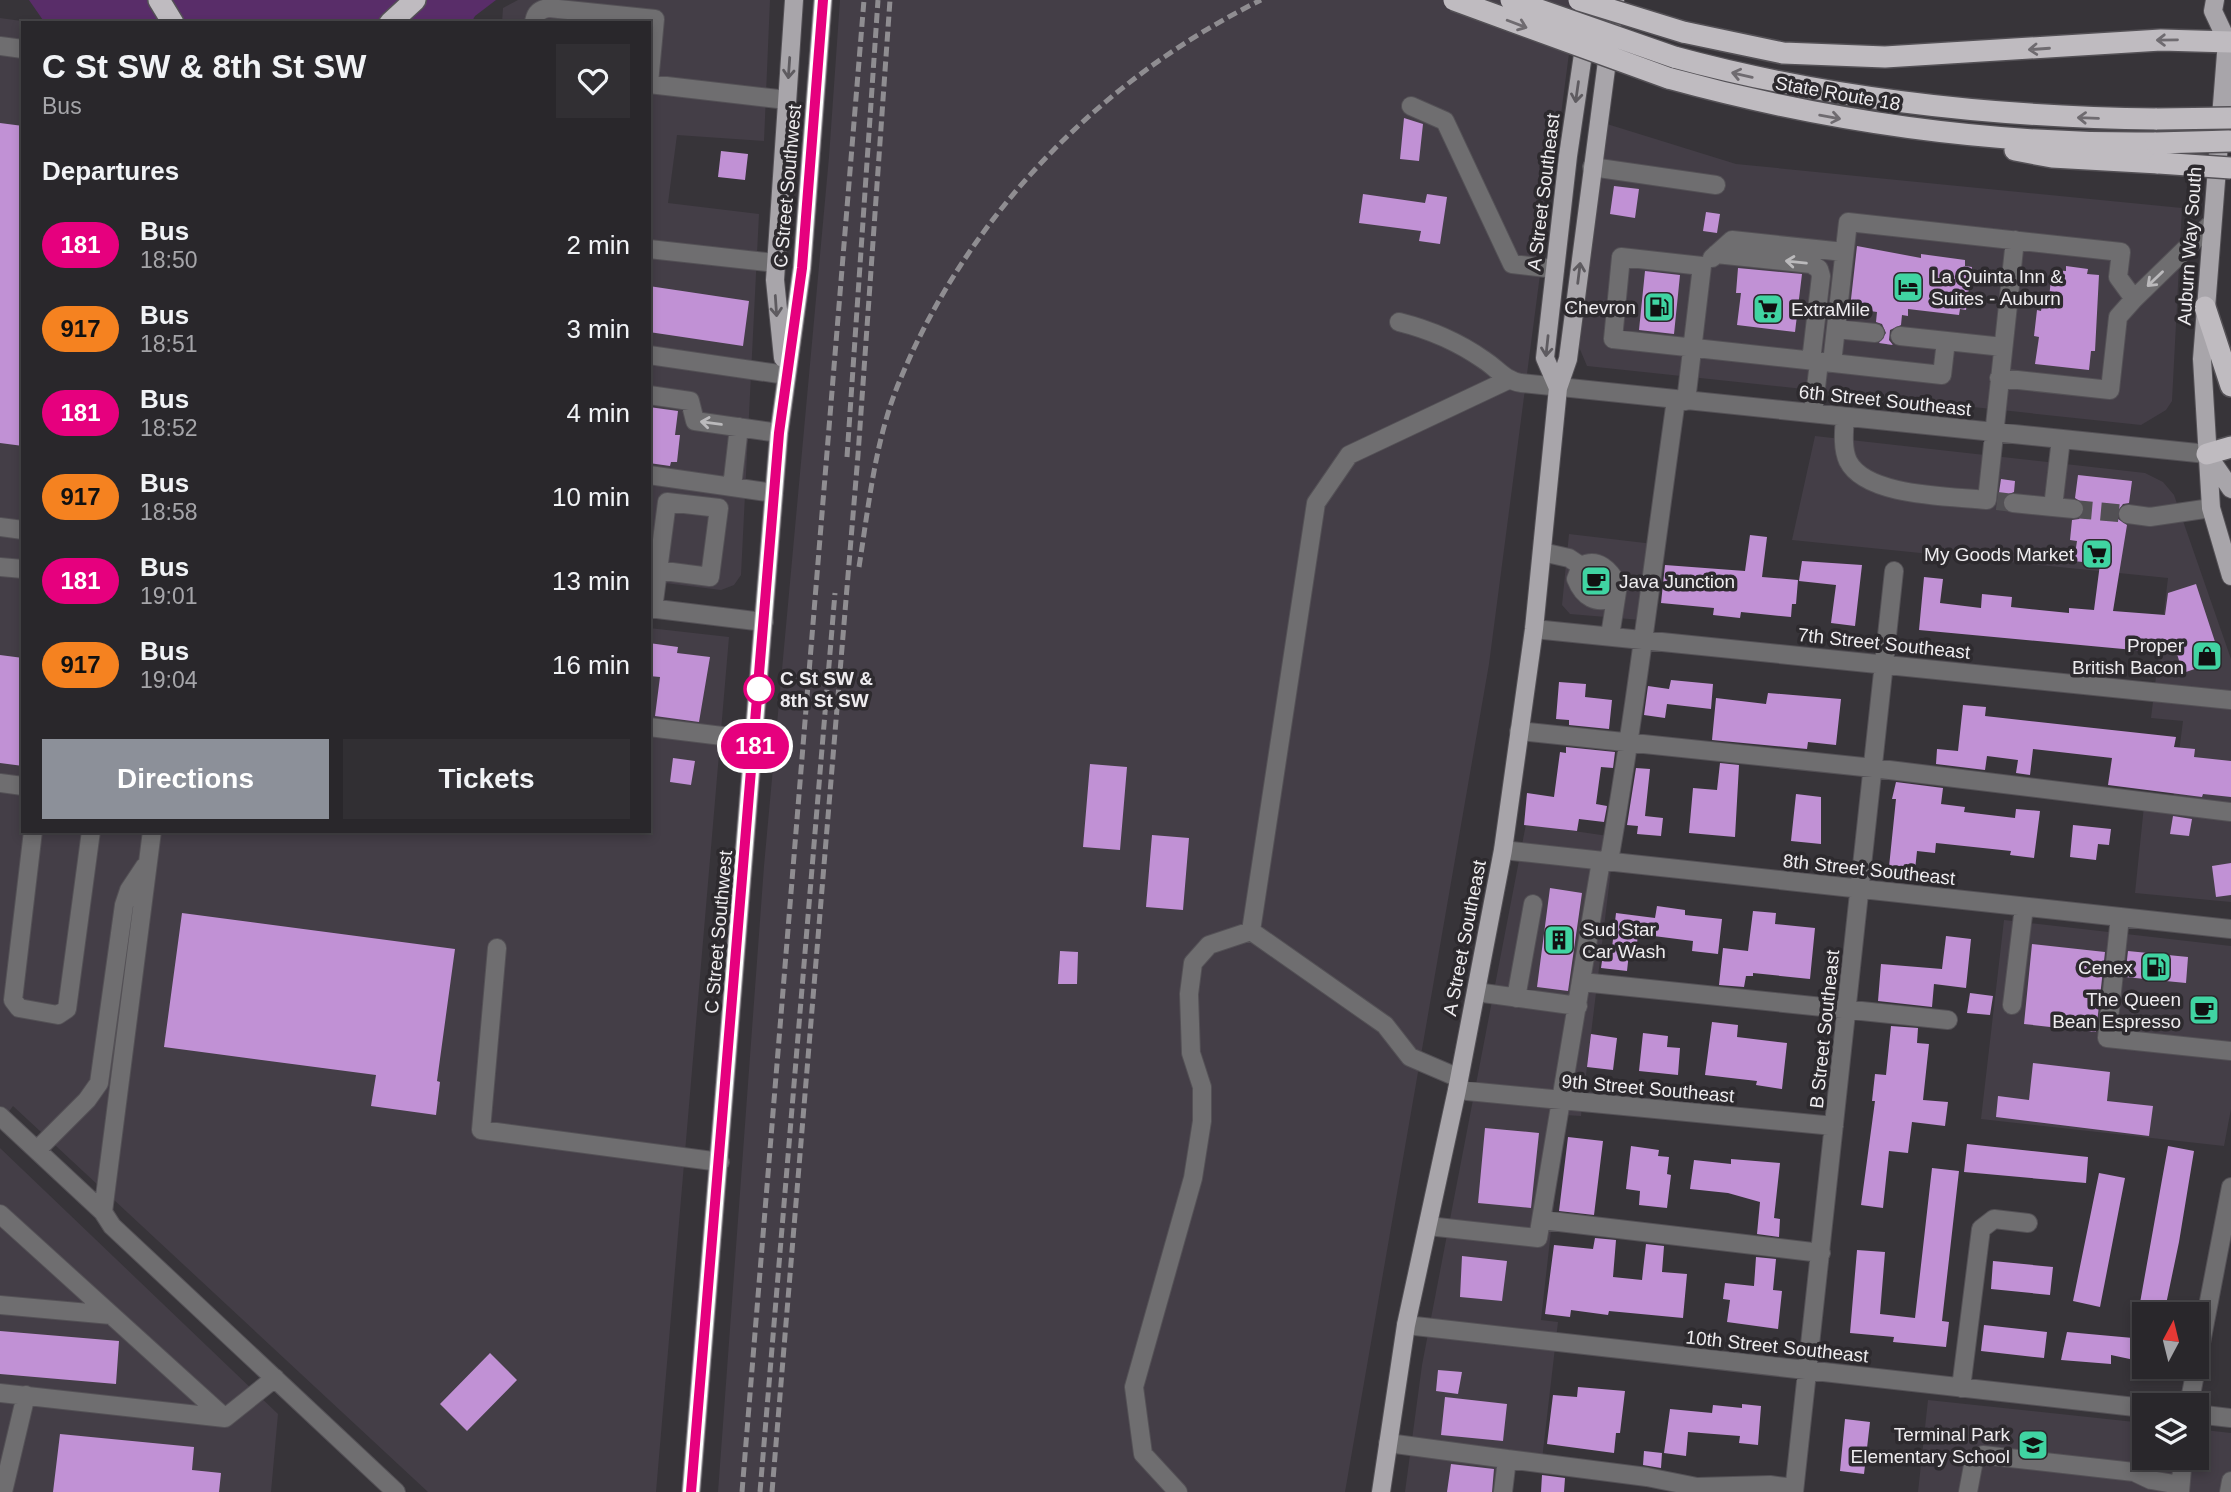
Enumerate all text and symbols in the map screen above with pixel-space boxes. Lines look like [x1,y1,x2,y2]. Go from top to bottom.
one-way arrow [1506,19,1528,32]
one-way arrow [2156,34,2179,47]
one-way arrow [2029,43,2051,56]
button: heart [556,44,630,118]
text: C St SW & 8th St SW [42,48,367,85]
one-way arrow [782,56,795,79]
one-way arrow [1731,67,1754,81]
street label: State Route 18 [1774,72,1902,115]
one-way arrow [1570,80,1583,103]
text: Bus [42,93,82,119]
street label: C Street Southwest [770,103,805,268]
one-way arrow [1818,110,1841,124]
street label: A Street Southeast [1523,111,1564,272]
one-way arrow [2077,112,2100,125]
text: Departures [42,156,179,186]
street label: Auburn Way South [2173,166,2206,326]
text: Bus [140,216,189,246]
text: 2 min [566,230,630,260]
text: 181 [60,231,101,258]
text: 18:50 [140,247,198,273]
one-way arrow [1785,256,1808,269]
one-way arrow [1572,262,1585,285]
place label: La Quinta Inn & Suites - Auburn [1931,266,2063,309]
hotel icon: La Quinta Inn & Suites - Auburn [1891,270,1925,304]
one-way arrow [2147,270,2164,287]
fuel station icon: Chevron [1642,290,1676,324]
supermarket icon: ExtraMile [1751,292,1785,326]
one-way arrow [770,294,783,317]
place label: Chevron [1564,297,1636,318]
place label: ExtraMile [1791,299,1870,320]
text: Bus [140,300,189,330]
text: 3 min [566,314,630,344]
text: 917 [60,315,101,342]
text: 18:51 [140,331,198,357]
one-way arrow [1540,334,1553,356]
street label: 6th Street Southeast [1798,381,1973,420]
text: Bus [140,384,189,414]
text: 4 min [566,398,630,428]
text: 181 [60,399,101,426]
text: 18:52 [140,415,198,441]
one-way arrow [700,417,723,430]
text: Bus [140,468,189,498]
text: 10 min [552,482,630,512]
text: 917 [60,483,101,510]
text: 18:58 [140,499,198,525]
supermarket icon: My Goods Market [2080,537,2114,571]
place label: My Goods Market [1924,544,2075,565]
text: Bus [140,552,189,582]
cafe icon: Java Junction [1579,564,1613,598]
text: 13 min [552,566,630,596]
text: 181 [60,567,101,594]
place label: Java Junction [1619,571,1735,592]
text: 19:01 [140,583,198,609]
street label: 7th Street Southeast [1797,624,1972,663]
place label: Proper British Bacon [2072,635,2185,678]
text: Bus [140,636,189,666]
shop icon: Proper British Bacon [2190,639,2224,673]
text: 16 min [552,650,630,680]
text: 917 [60,651,101,678]
text: 19:04 [140,667,198,693]
place label: C St SW & 8th St SW [780,668,873,711]
marker: C St SW & 8th St SW [744,674,774,704]
line badge: 181 [715,723,795,769]
text: 181 [735,732,775,759]
button: Directions [42,739,329,819]
button: Tickets [343,739,630,819]
street label: C Street Southwest [701,849,736,1014]
street label: 8th Street Southeast [1782,850,1957,889]
street label: A Street Southeast [1439,858,1490,1018]
place label: Sud Star Car Wash [1582,919,1666,962]
building icon: Sud Star Car Wash [1542,923,1576,957]
street label: B Street Southeast [1806,948,1843,1109]
fuel station icon: Cenex [2139,950,2173,984]
place label: Cenex [2078,957,2134,978]
place label: The Queen Bean Espresso [2052,989,2181,1032]
cafe icon: The Queen Bean Espresso [2187,993,2221,1027]
street label: 9th Street Southeast [1561,1070,1736,1107]
north arrow [2132,1302,2208,1379]
map controls [2132,1302,2209,1470]
street label: 10th Street Southeast [1684,1326,1870,1367]
button: layers [2132,1393,2209,1470]
place label: Terminal Park Elementary School [1851,1424,2010,1467]
school or university icon: Terminal Park Elementary School [2016,1428,2050,1462]

